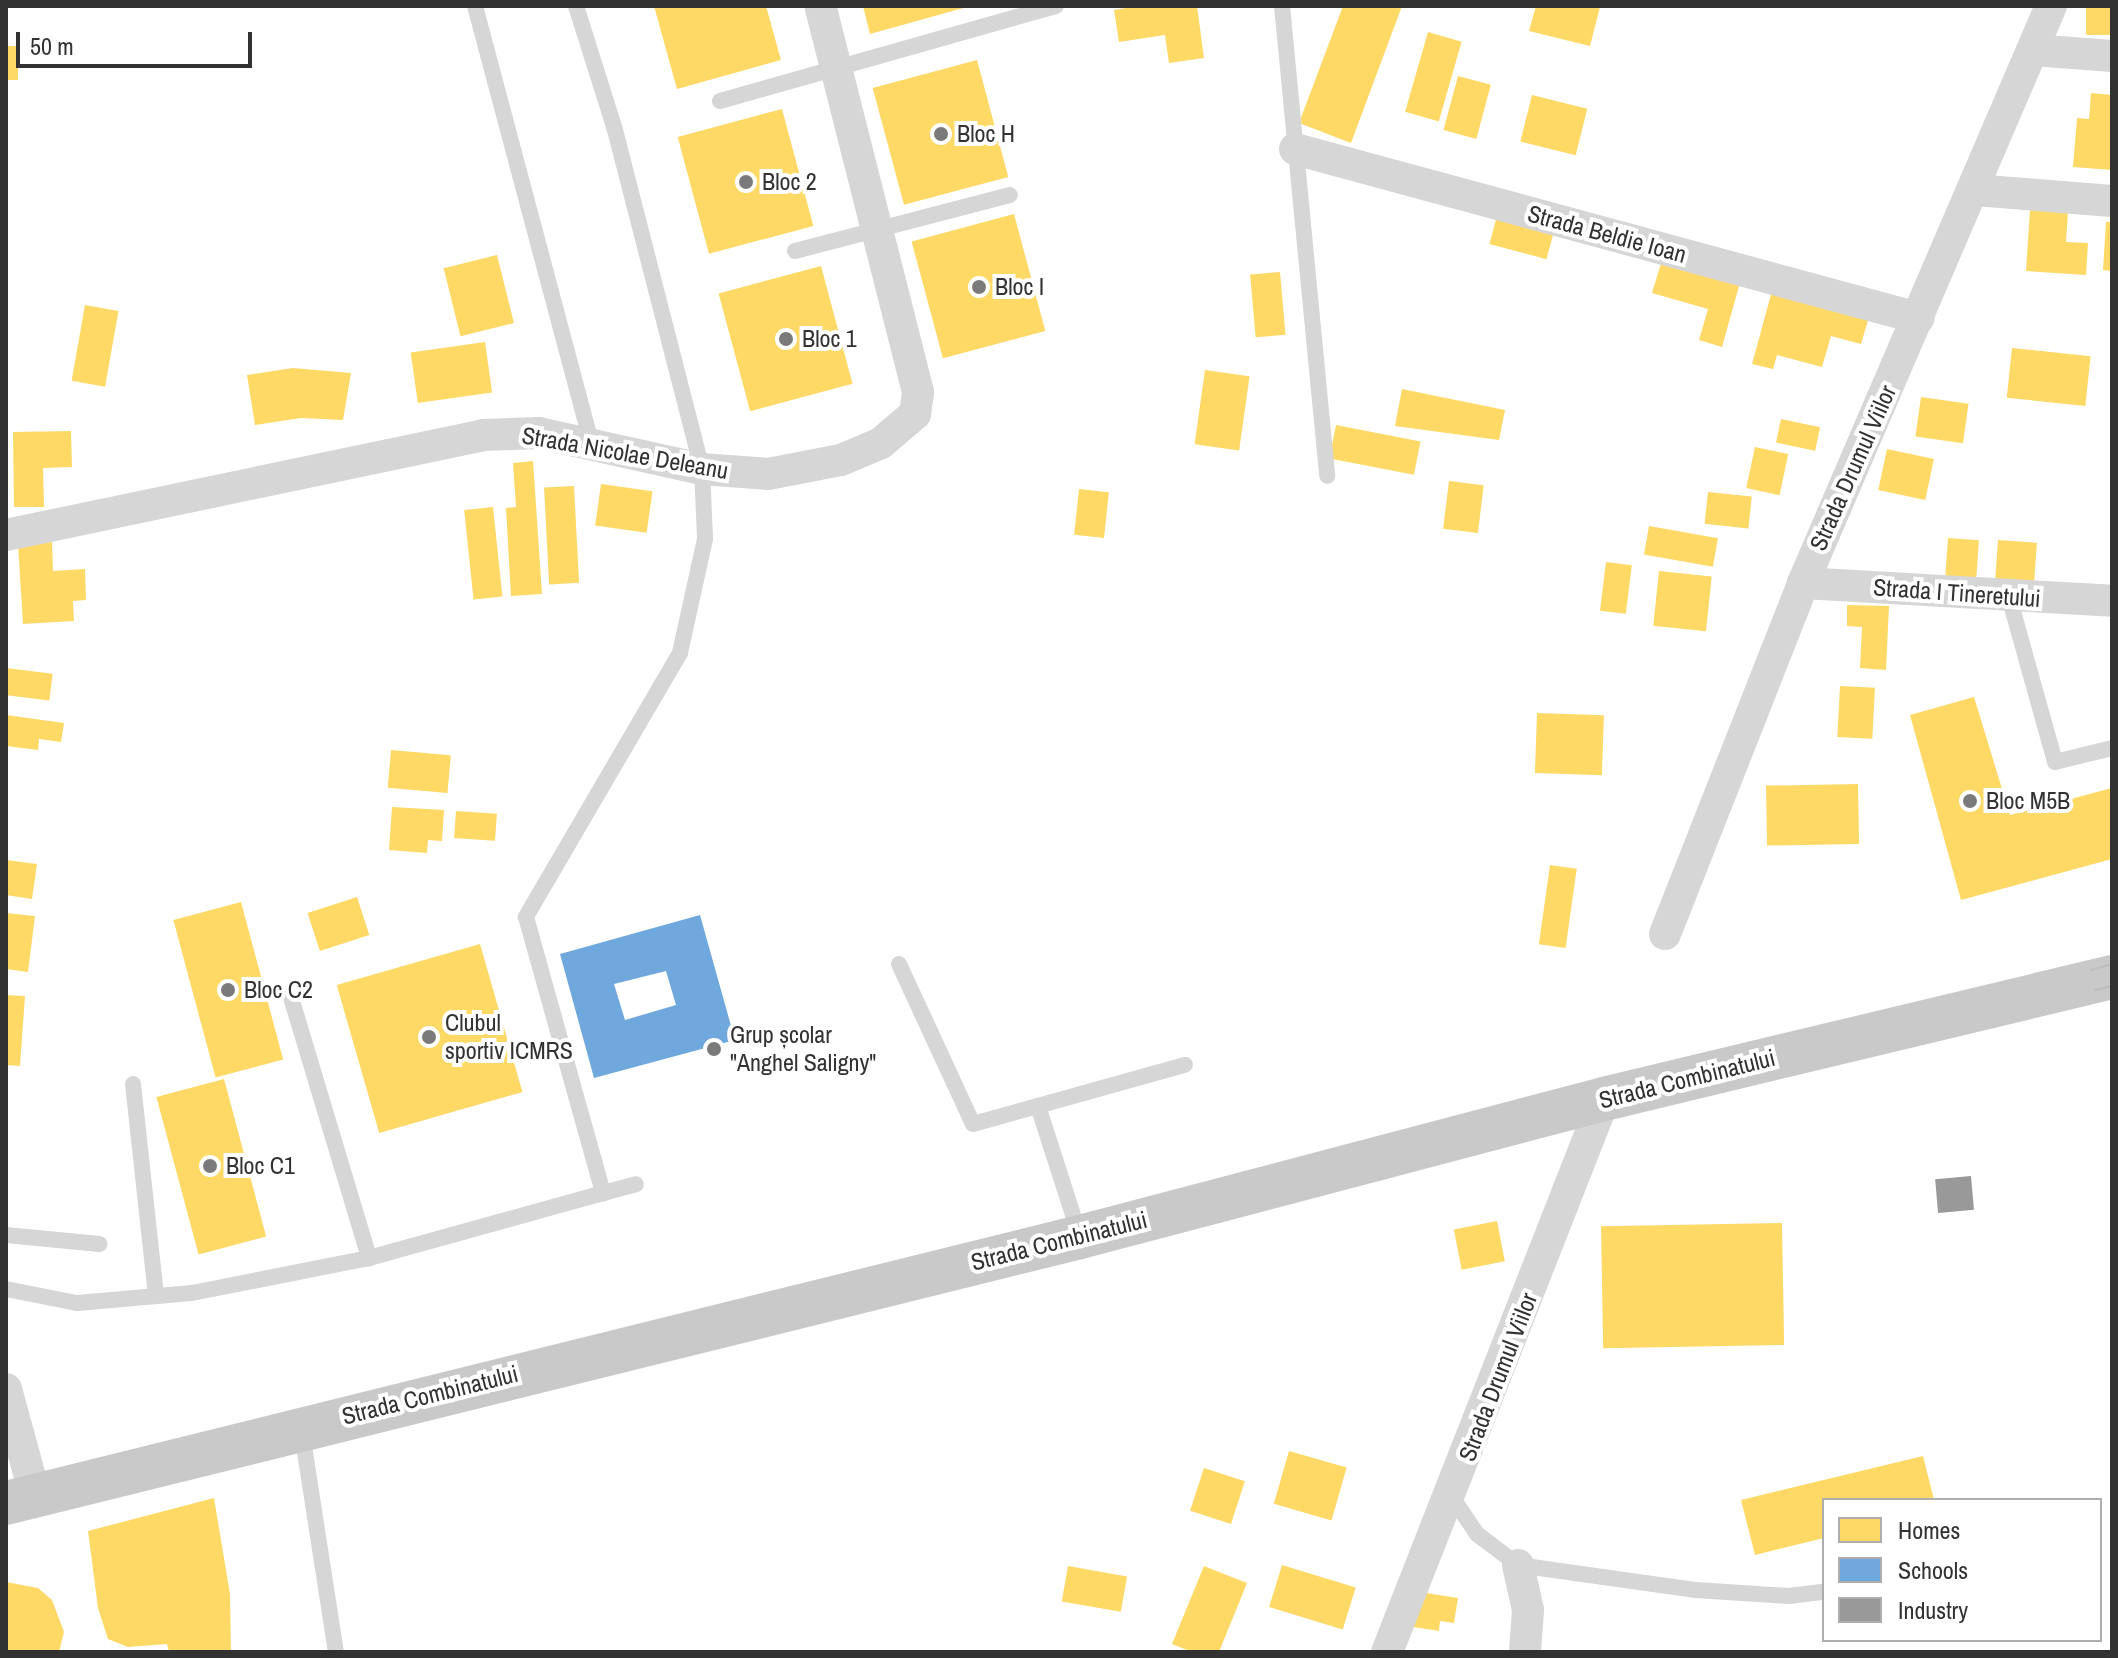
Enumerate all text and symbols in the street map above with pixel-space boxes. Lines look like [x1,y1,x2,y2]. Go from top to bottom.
scale bar [20,16,256,66]
text: 50 m [30,30,74,62]
place label: Bloc H [957,120,1015,148]
marker: Bloc H [932,125,950,143]
place label: Bloc 2 [762,168,817,196]
marker: Bloc 2 [737,173,755,191]
street label: Strada Beldie Ioan [1525,199,1689,269]
place label: Bloc I [995,273,1044,301]
marker: Bloc I [970,278,988,296]
place label: Bloc 1 [802,325,857,353]
marker: Bloc 1 [777,330,795,348]
street label: Strada Drumul Viilor [1804,381,1902,555]
street label: Strada Nicolae Deleanu [520,421,730,485]
street label: Strada I Tineretului [1872,573,2042,613]
place label: Bloc M5B [1986,787,2070,815]
marker: Bloc M5B [1961,792,1979,810]
place label: Bloc C2 [244,976,313,1004]
marker: Bloc C2 [219,981,237,999]
place label: Clubul sportiv ICMRS [445,1009,573,1065]
place label: Grup școlar "Anghel Saligny" [730,1021,876,1077]
marker: Clubul sportiv ICMRS [420,1028,438,1046]
marker: Grup școlar "Anghel Saligny" [705,1040,723,1058]
street label: Strada Combinatului [1596,1043,1778,1115]
place label: Bloc C1 [226,1152,295,1180]
marker: Bloc C1 [201,1157,219,1175]
street label: Strada Combinatului [968,1205,1150,1277]
street label: Strada Drumul Viilor [1453,1289,1543,1465]
street label: Strada Combinatului [339,1359,521,1431]
legend [1822,1498,2102,1642]
text: Homes [1898,1514,1960,1546]
text: Schools [1898,1554,1968,1586]
text: Industry [1898,1594,1968,1626]

